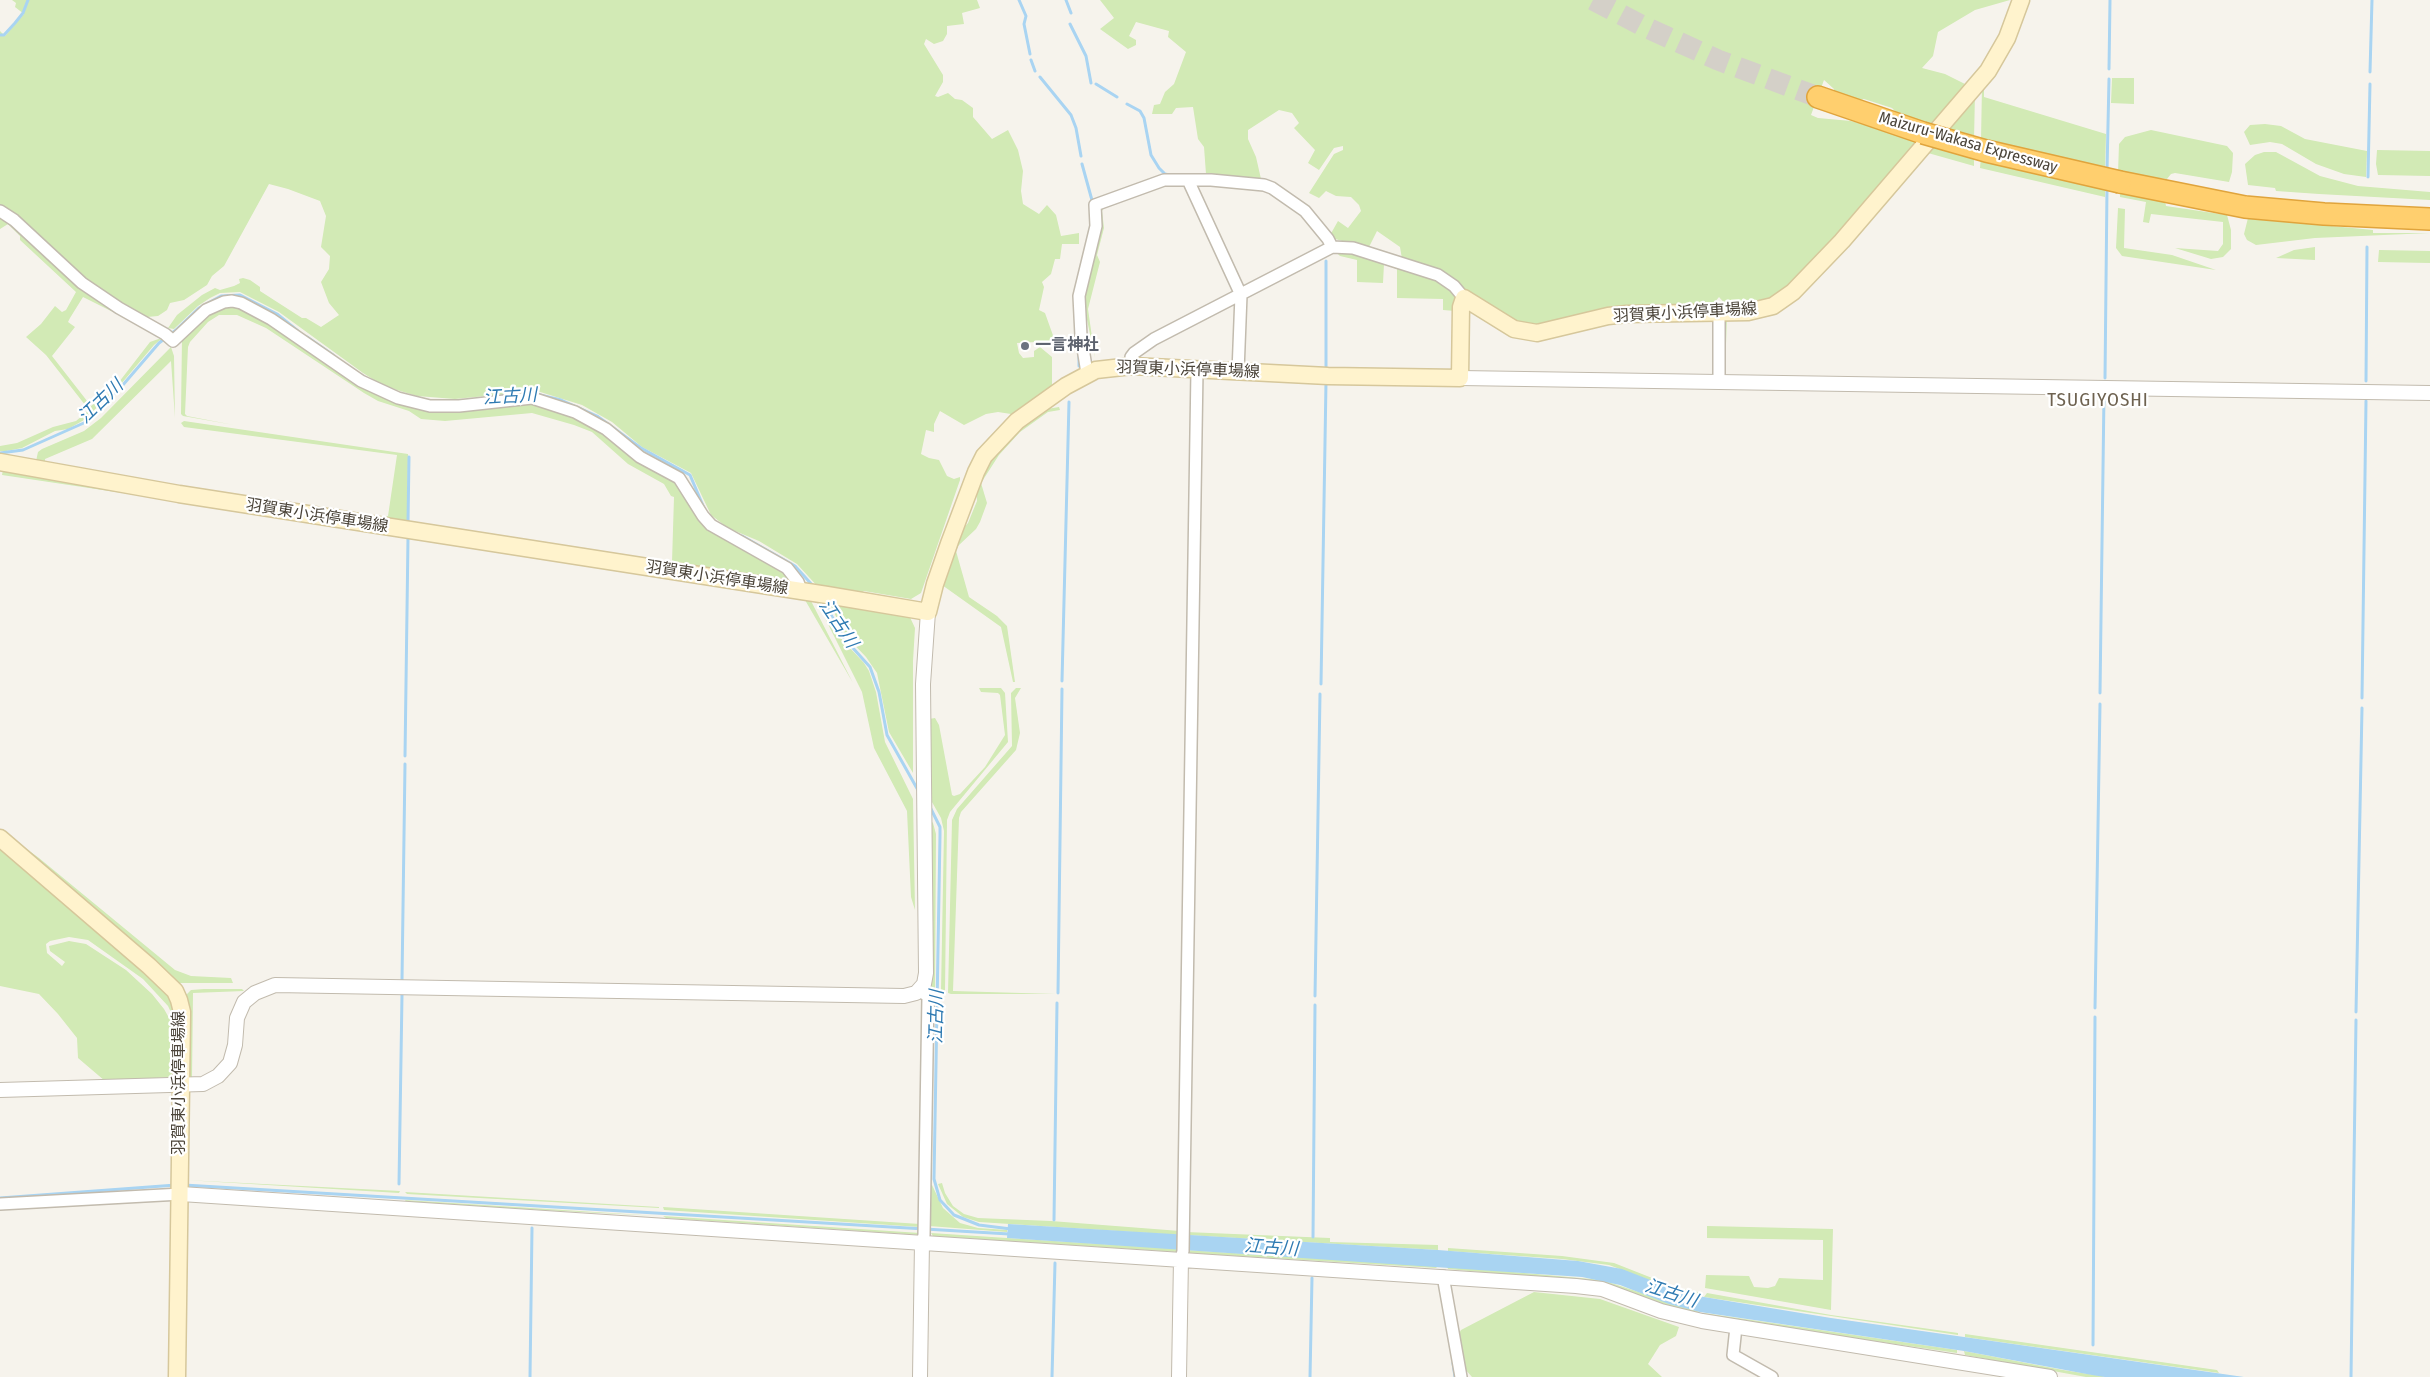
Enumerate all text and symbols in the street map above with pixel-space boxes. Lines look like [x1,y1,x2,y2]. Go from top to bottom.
street label: Maizuru-Wakasa Expressway [1877,108,2059,178]
street label: 羽賀東小浜停車場線 [1613,300,1757,326]
place label: 一言神社 [1035,336,1099,356]
marker: 一言神社 [1019,340,1031,352]
street label: 羽賀東小浜停車場線 [1116,358,1260,382]
water label: 江古川 [74,375,128,429]
water label: 江古川 [482,385,538,409]
district label: TSUGIYOSHI [2046,390,2150,412]
street label: 羽賀東小浜停車場線 [244,495,390,537]
street label: 羽賀東小浜停車場線 [644,557,790,599]
water label: 江古川 [814,596,862,652]
water label: 江古川 [926,990,948,1044]
street label: 羽賀東小浜停車場線 [170,1011,190,1155]
water label: 江古川 [1243,1235,1299,1261]
water label: 江古川 [1642,1275,1700,1313]

